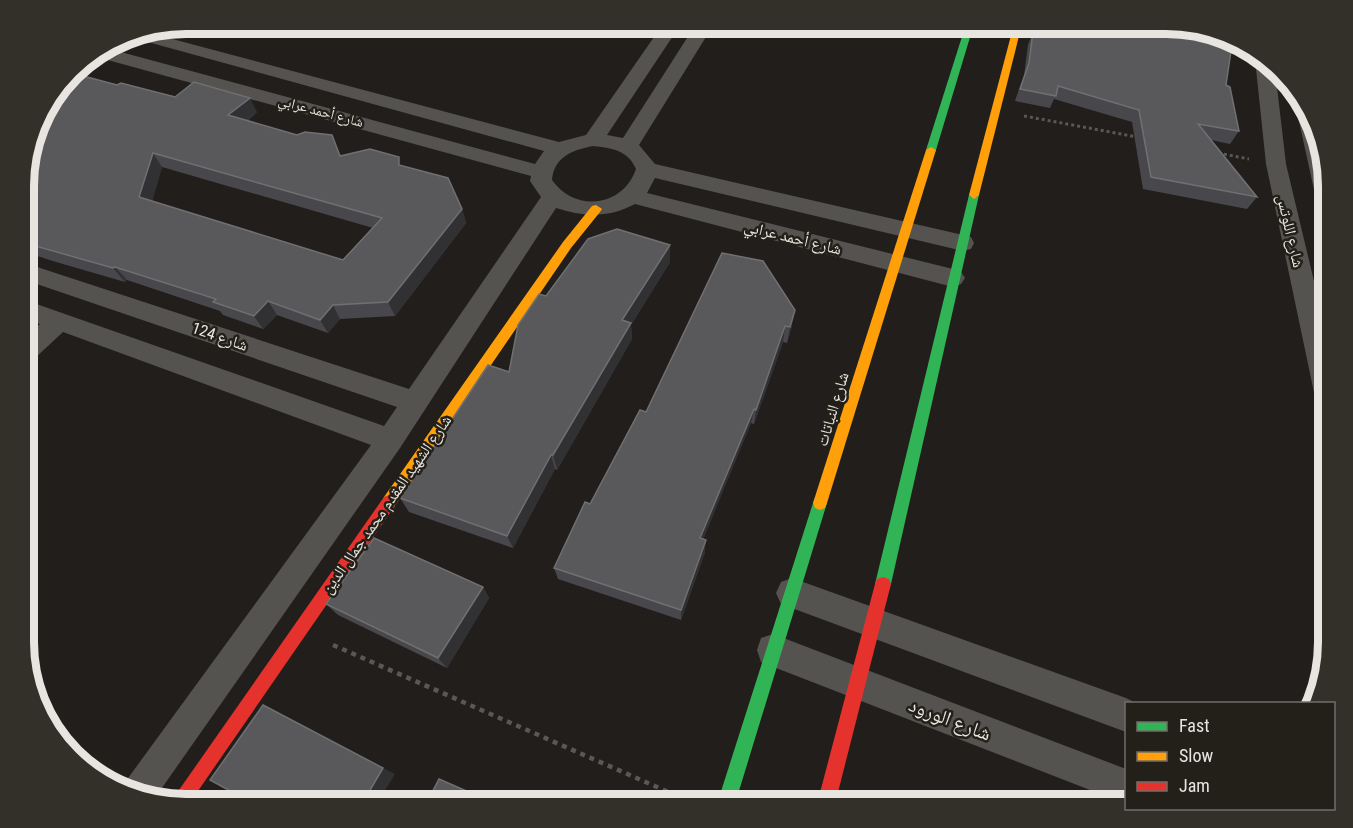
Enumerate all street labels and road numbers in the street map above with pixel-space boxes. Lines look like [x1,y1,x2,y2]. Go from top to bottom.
street label: شارع أحمد عرابي [276,92,365,133]
street label: شارع اللوتس [1272,193,1308,270]
street label: شارع أحمد عرابي [741,216,844,262]
street label: شارع 124 [189,318,250,356]
street label: شارع النباتات [812,370,854,449]
street label: شارع الشهيد المقدم محمد جمال الدين [317,411,456,598]
street label: شارع الورود [905,692,995,747]

